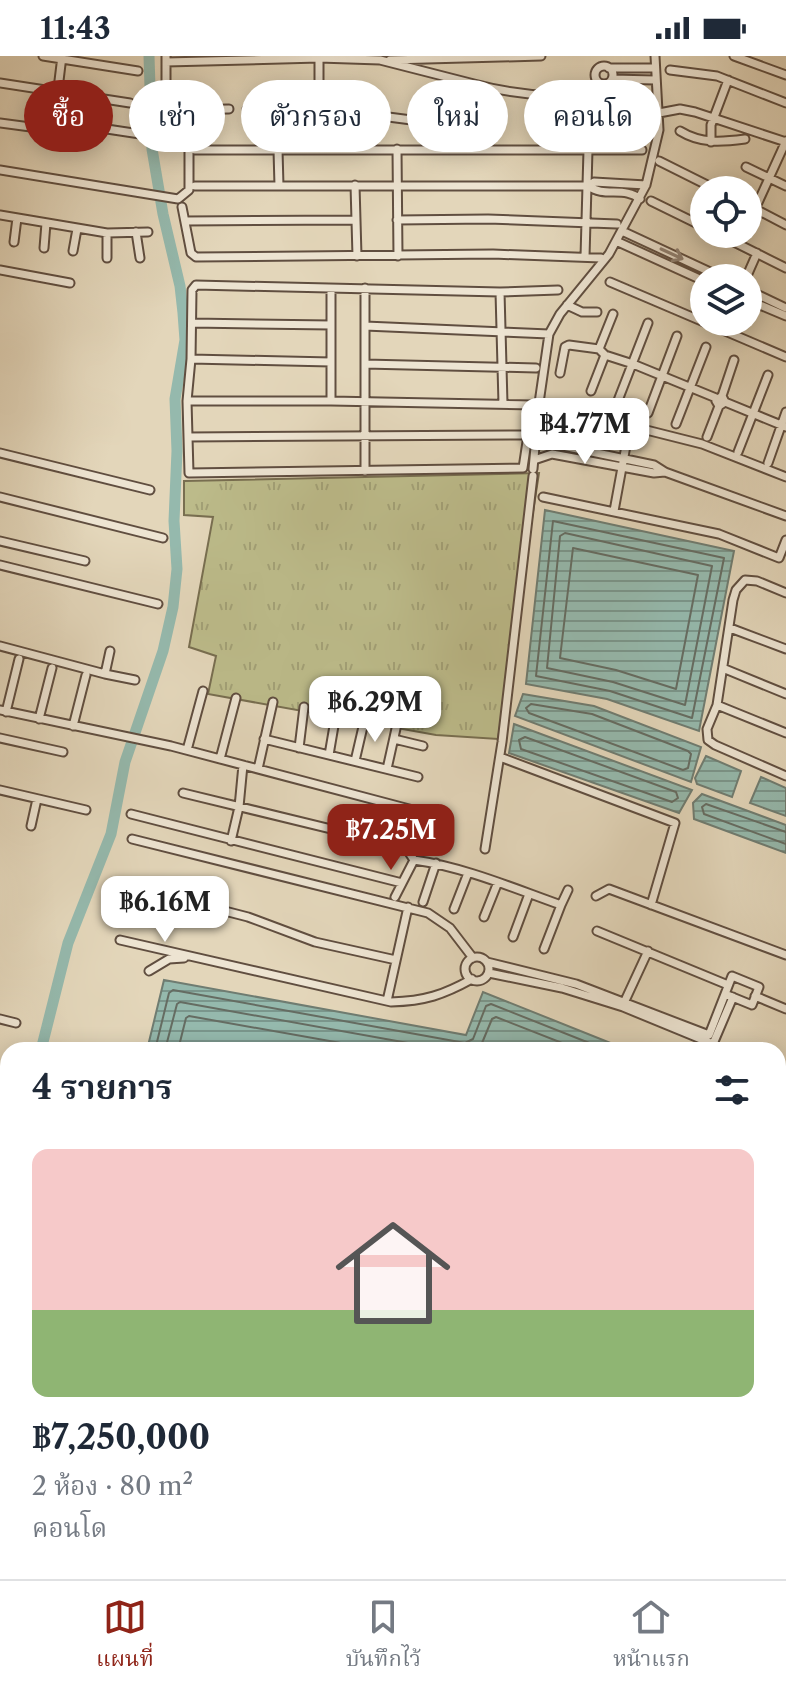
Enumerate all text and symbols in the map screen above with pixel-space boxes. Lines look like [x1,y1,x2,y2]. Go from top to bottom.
text: 11:43 [40,10,111,47]
chip: ซื้อ [24,80,113,152]
chip: เช่า [129,80,225,152]
chip: ตัวกรอง [241,80,391,152]
chip: ใหม่ [407,80,508,152]
chip: คอนโด [524,80,661,152]
map controls [690,176,762,336]
button: locate [690,176,762,248]
one-way arrow [660,248,684,263]
button: layers [690,264,762,336]
pin: ฿4.77M [520,398,650,466]
text: ฿4.77M [539,408,631,440]
pin: ฿6.29M [310,676,440,744]
text: ฿6.29M [327,686,423,718]
pin: ฿7.25M [326,804,456,872]
text: ฿7.25M [345,814,437,846]
pin: ฿6.16M [100,876,230,944]
text: ฿6.16M [119,886,211,918]
text: 4 รายการ [32,1066,173,1108]
icon: filters [710,1068,754,1112]
icon: home [321,1201,465,1345]
text: ฿7,250,000 [32,1416,210,1458]
text: 2 ห้อง · 80 m² [32,1470,193,1502]
text: คอนโด [32,1512,107,1544]
tab: แผนที่ [96,1595,154,1678]
tab: บันทึกไว้ [346,1595,421,1678]
tab: หน้าแรก [613,1595,690,1678]

